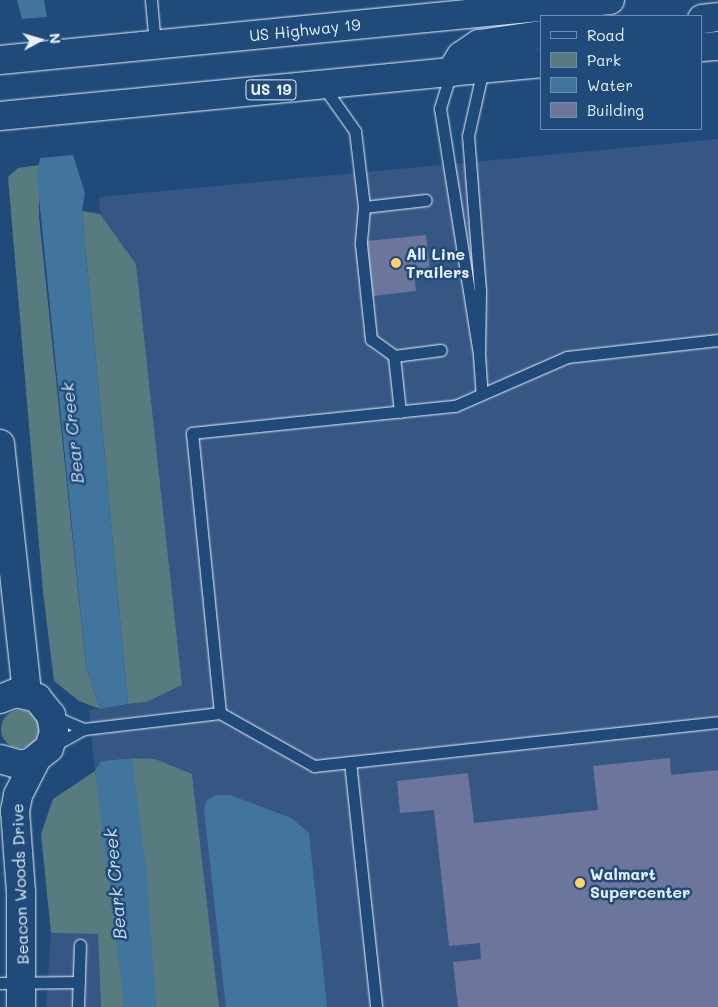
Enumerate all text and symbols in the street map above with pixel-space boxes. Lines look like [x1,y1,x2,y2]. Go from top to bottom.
north arrow [15,15,65,65]
street label: US Highway 19 [248,15,362,45]
legend [540,15,703,130]
text: Road [587,25,624,45]
text: N [45,32,65,45]
text: Park [587,50,621,70]
text: Water [587,75,633,95]
road number: US 19 [245,78,297,102]
text: Building [587,100,644,120]
place label: All Line Trailers [406,244,469,282]
marker: All Line Trailers [390,257,402,269]
water label: Bear Creek [56,381,88,485]
street label: Beacon Woods Drive [8,803,32,965]
water label: Beark Creek [99,827,131,941]
place label: Walmart Supercenter [590,864,690,902]
marker: Walmart Supercenter [574,877,586,889]

